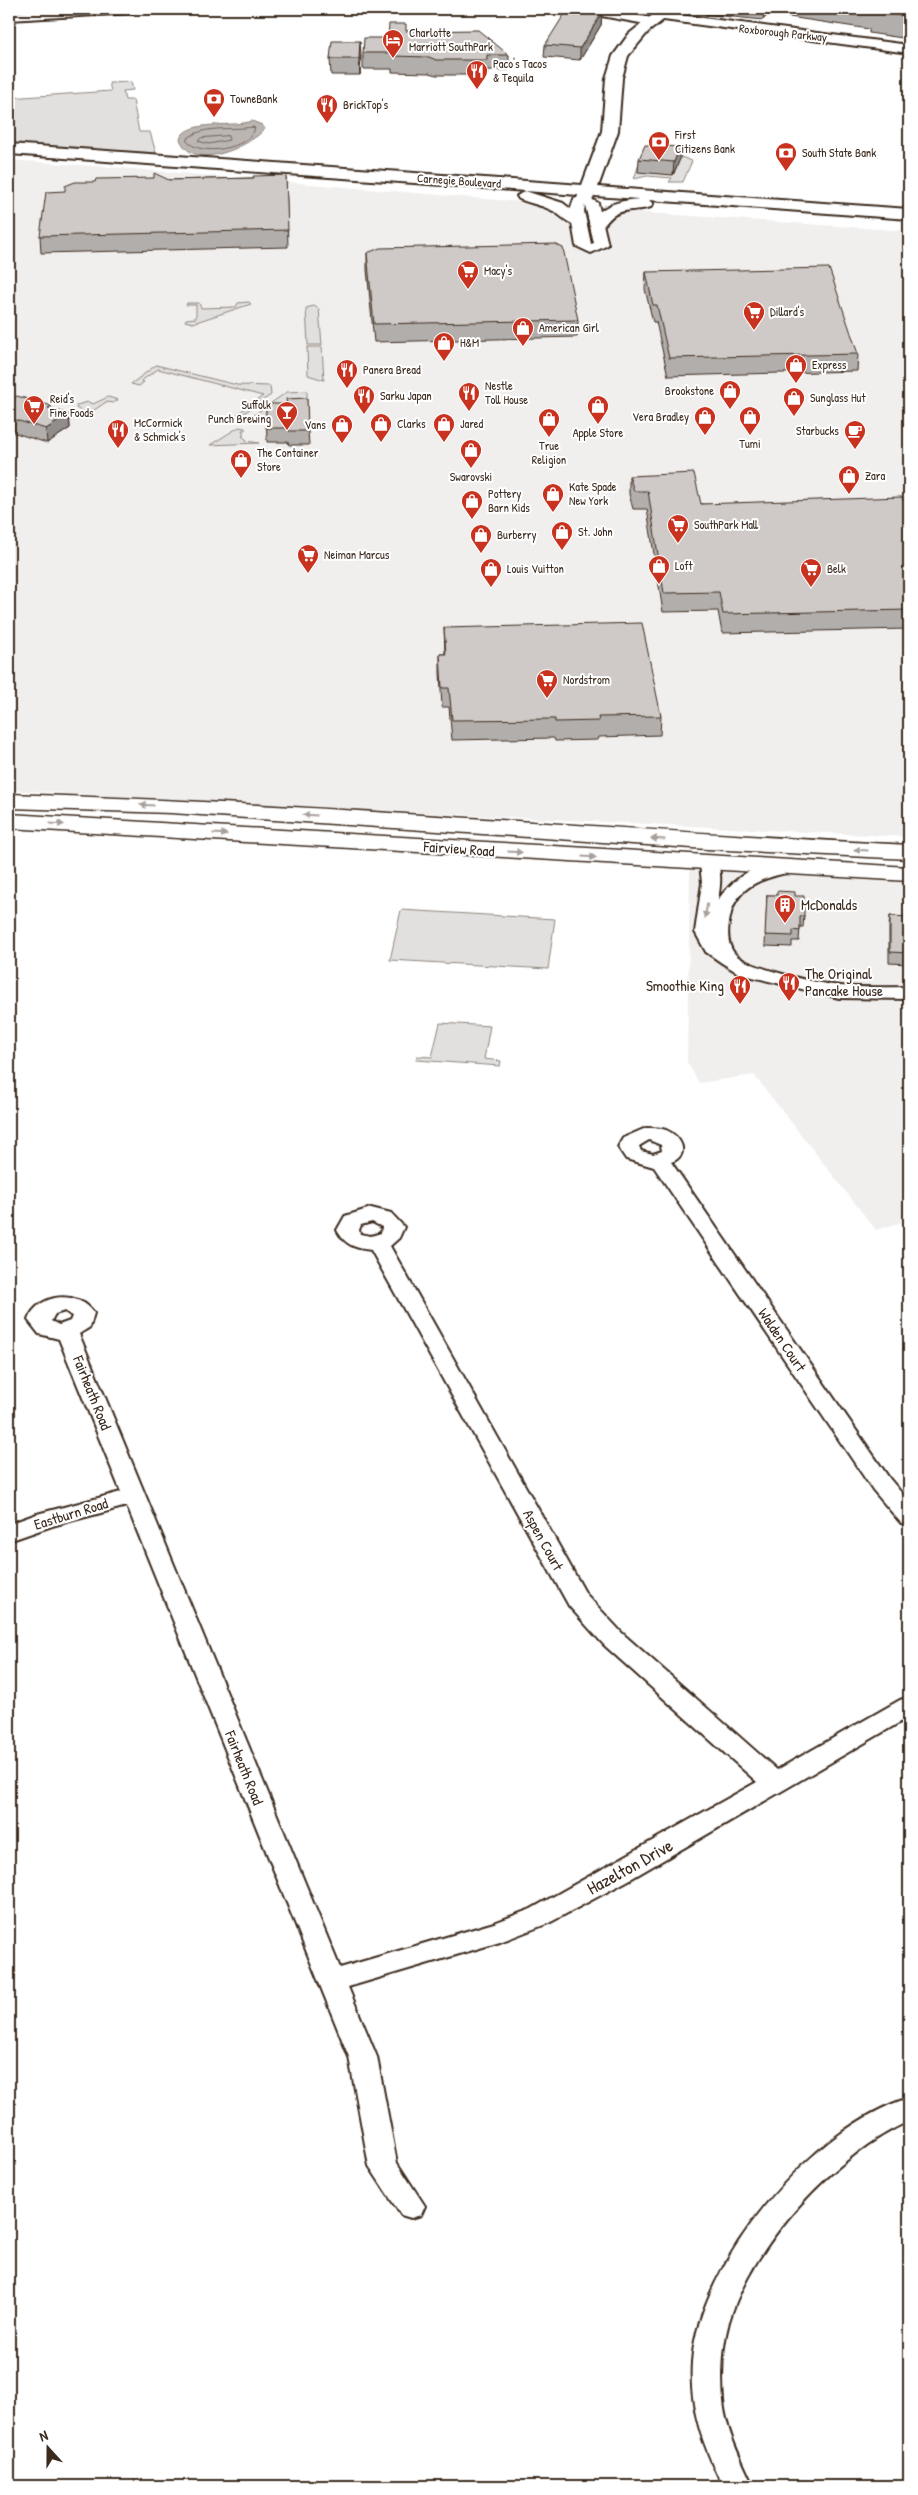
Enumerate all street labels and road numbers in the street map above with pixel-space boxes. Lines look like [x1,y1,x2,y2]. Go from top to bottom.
street label: Roxborough Parkway [738,19,828,46]
street label: Carnegie Boulevard [416,169,502,192]
street label: Fairview Road [422,835,495,861]
street label: Walden Court [753,1304,812,1376]
street label: Fairheath Road [68,1352,117,1433]
street label: Eastburn Road [31,1492,111,1535]
street label: Aspen Court [518,1505,569,1575]
street label: Fairheath Road [220,1727,269,1808]
street label: Hazelton Drive [582,1833,677,1900]

